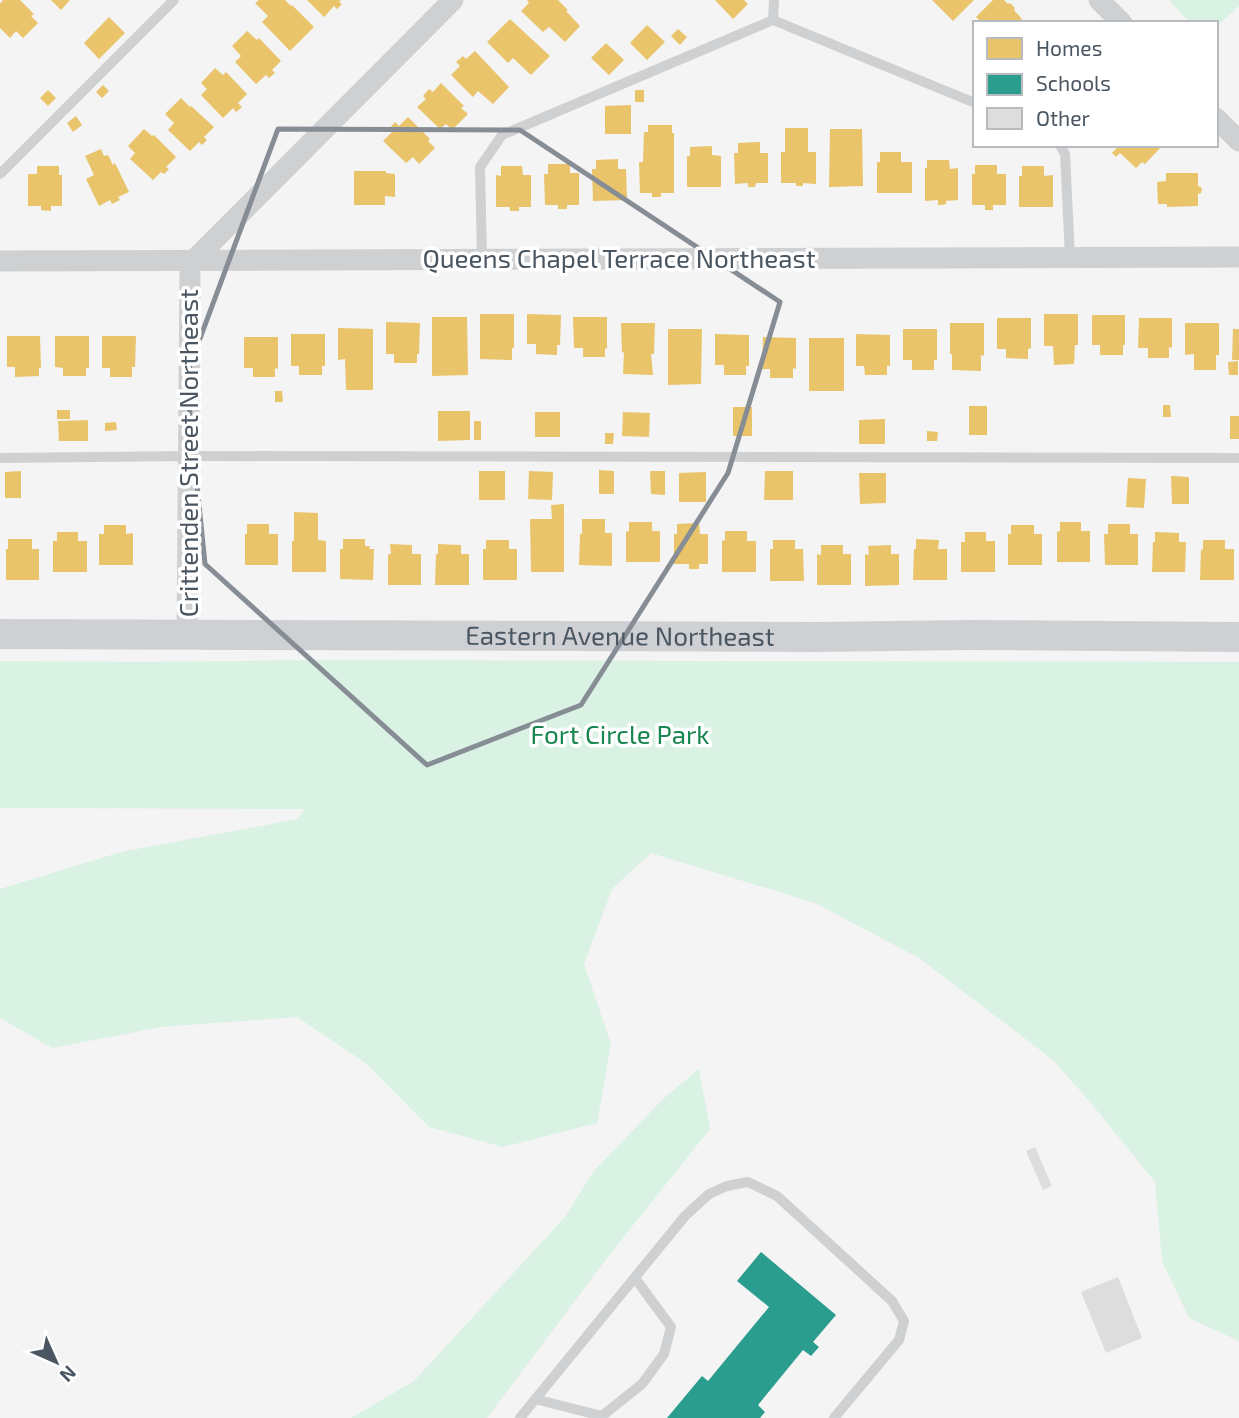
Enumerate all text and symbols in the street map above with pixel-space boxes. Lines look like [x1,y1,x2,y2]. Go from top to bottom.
legend [973,21,1218,147]
text: Homes [1036,35,1102,60]
text: Schools [1036,70,1111,95]
text: Other [1036,105,1091,130]
street label: Queens Chapel Terrace Northeast [422,242,816,273]
street label: Crittenden Street Northeast [172,289,203,617]
street label: Eastern Avenue Northeast [465,619,775,651]
park label: Fort Circle Park [530,718,710,749]
north arrow [21,1327,91,1397]
text: N [55,1361,81,1387]

